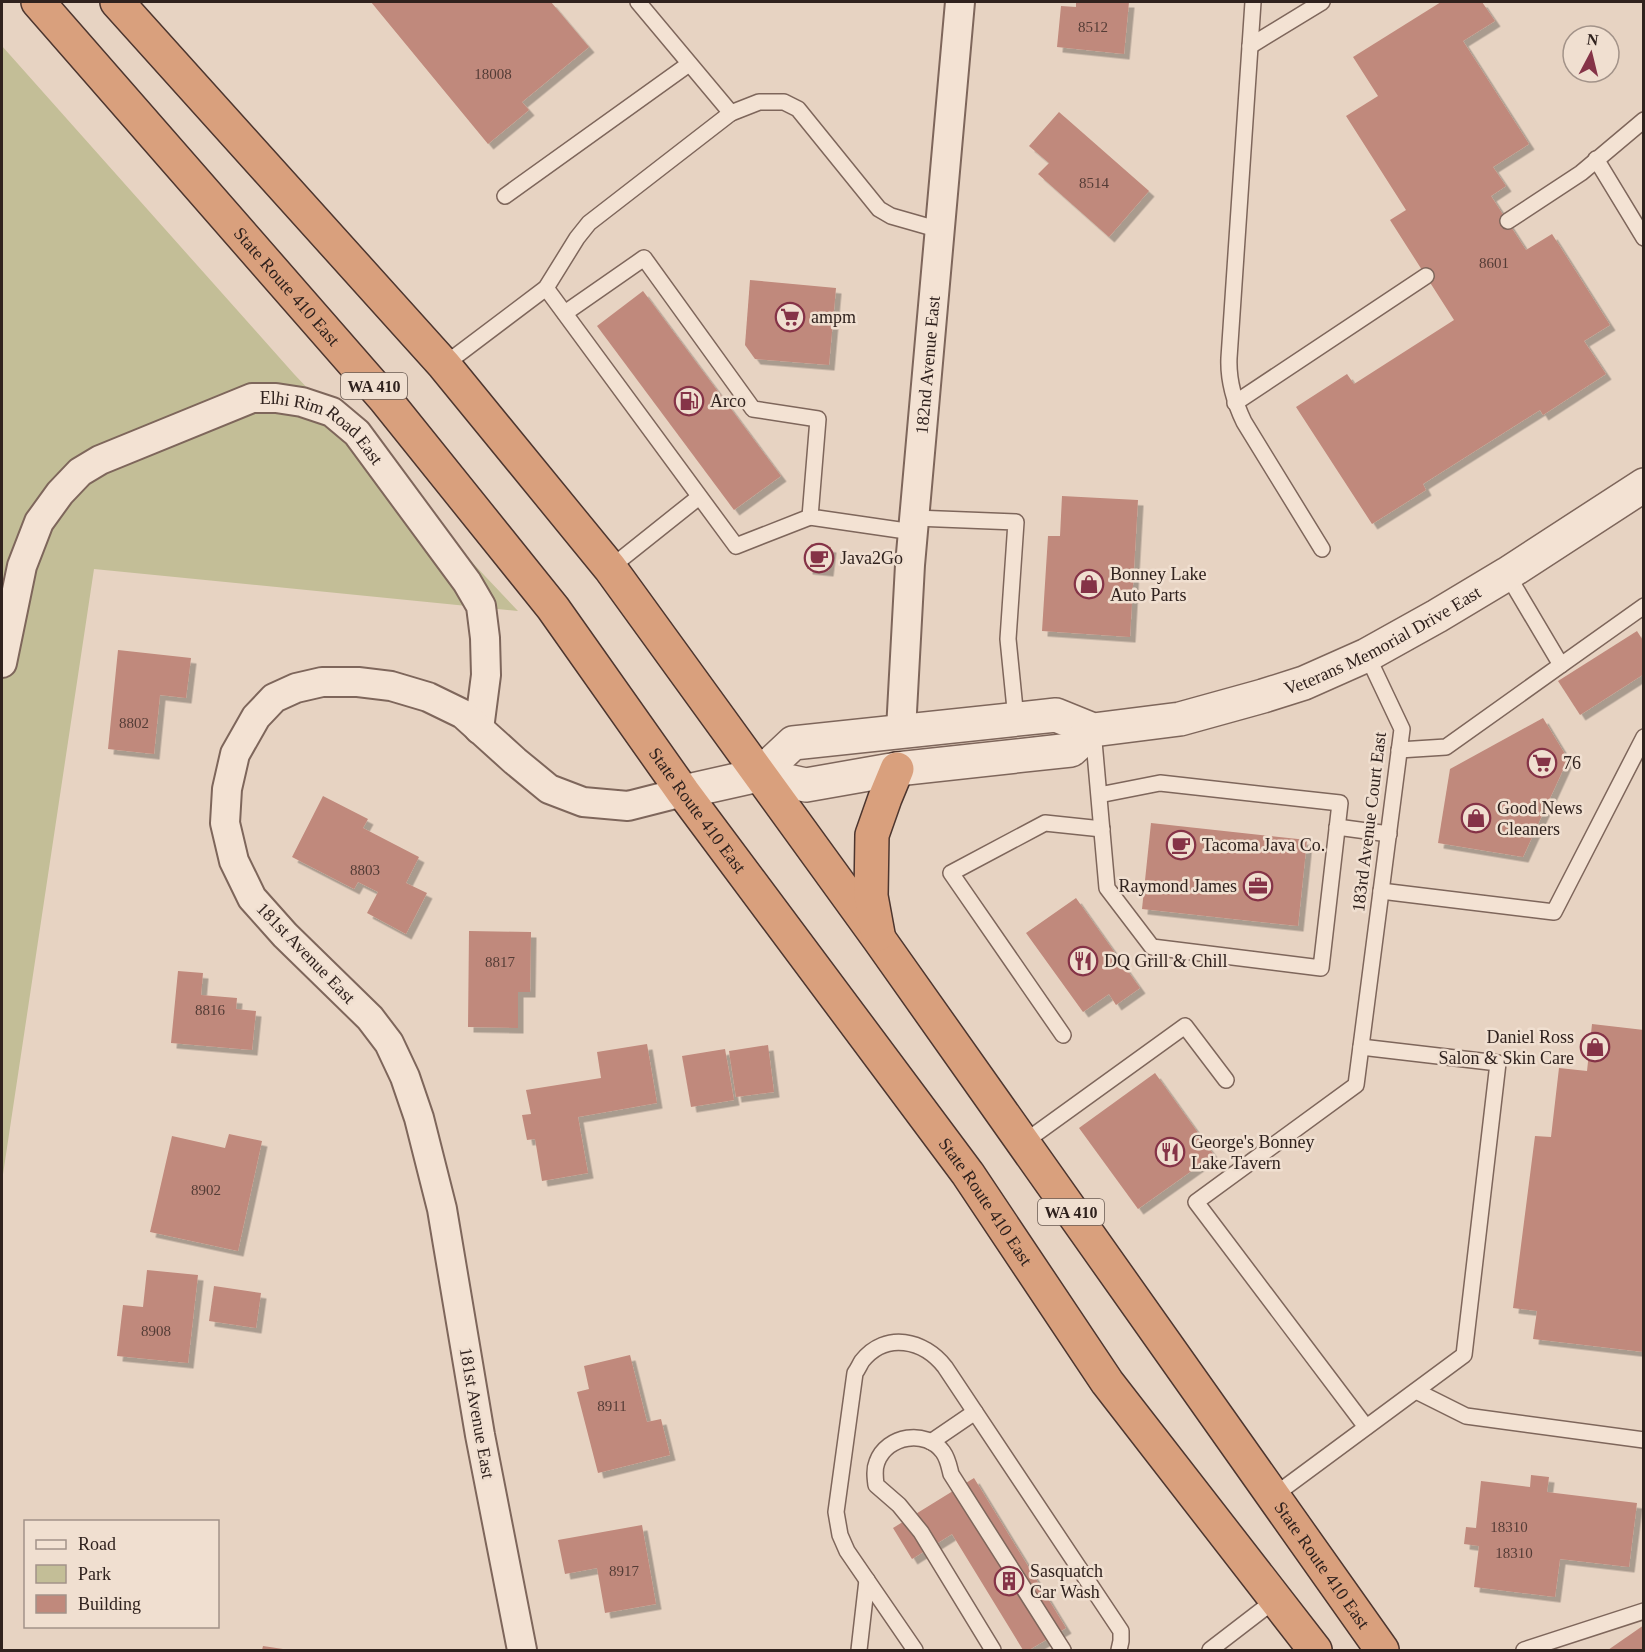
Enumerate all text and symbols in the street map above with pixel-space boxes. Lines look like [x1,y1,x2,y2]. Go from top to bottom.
house number: 8512 [1078,19,1108,35]
north arrow [1561,24,1621,84]
text: N [1586,30,1600,49]
house number: 18008 [474,66,512,82]
house number: 8514 [1079,175,1110,191]
street label: State Route 410 East [230,223,344,350]
house number: 8601 [1479,255,1509,271]
street label: 182nd Avenue East [912,295,944,435]
supermarket icon: ampm [774,301,806,333]
place label: ampm [811,307,856,327]
road number: WA 410 [341,373,407,399]
fuel station icon: Arco [673,385,705,417]
street label: Elhi Rim Road East [260,388,387,468]
place label: Arco [710,391,746,411]
cafe icon: Java2Go [803,542,835,574]
place label: Java2Go [840,548,903,568]
place label: Bonney Lake Auto Parts [1110,564,1206,605]
shop icon: Bonney Lake Auto Parts [1073,568,1105,600]
street label: Veterans Memorial Drive East [1282,582,1484,699]
house number: 8802 [119,715,149,731]
street label: 183rd Avenue Court East [1348,731,1390,913]
street label: State Route 410 East [645,744,750,877]
supermarket icon: 76 [1526,747,1558,779]
place label: 76 [1563,753,1581,773]
place label: Good News Cleaners [1497,798,1583,839]
shop icon: Good News Cleaners [1460,802,1492,834]
cafe icon: Tacoma Java Co. [1165,829,1197,861]
place label: Tacoma Java Co. [1202,835,1325,855]
house number: 8803 [350,862,380,878]
office icon: Raymond James [1242,870,1274,902]
place label: Raymond James [1119,876,1237,896]
street label: 181st Avenue East [253,898,359,1008]
restaurant icon: DQ Grill & Chill [1067,945,1099,977]
place label: DQ Grill & Chill [1104,951,1228,971]
house number: 8817 [485,954,516,970]
house number: 8816 [195,1002,226,1018]
place label: Daniel Ross Salon & Skin Care [1439,1027,1574,1068]
shop icon: Daniel Ross Salon & Skin Care [1579,1031,1611,1063]
place label: George's Bonney Lake Tavern [1191,1132,1314,1173]
street label: State Route 410 East [934,1134,1036,1269]
restaurant icon: George's Bonney Lake Tavern [1154,1136,1186,1168]
house number: 8902 [191,1182,221,1198]
road number: WA 410 [1038,1199,1104,1225]
house number: 8908 [141,1323,171,1339]
street label: 181st Avenue East [456,1346,498,1480]
house number: 8911 [597,1398,627,1414]
street label: State Route 410 East [1270,1498,1374,1632]
house number: 18310 [1490,1519,1528,1535]
legend [24,1520,219,1628]
text: Road [78,1534,116,1554]
house number: 18310 [1495,1545,1533,1561]
place label: Sasquatch Car Wash [1030,1561,1103,1602]
house number: 8917 [609,1563,640,1579]
text: Park [78,1564,111,1584]
building icon: Sasquatch Car Wash [993,1565,1025,1597]
text: Building [78,1594,141,1614]

